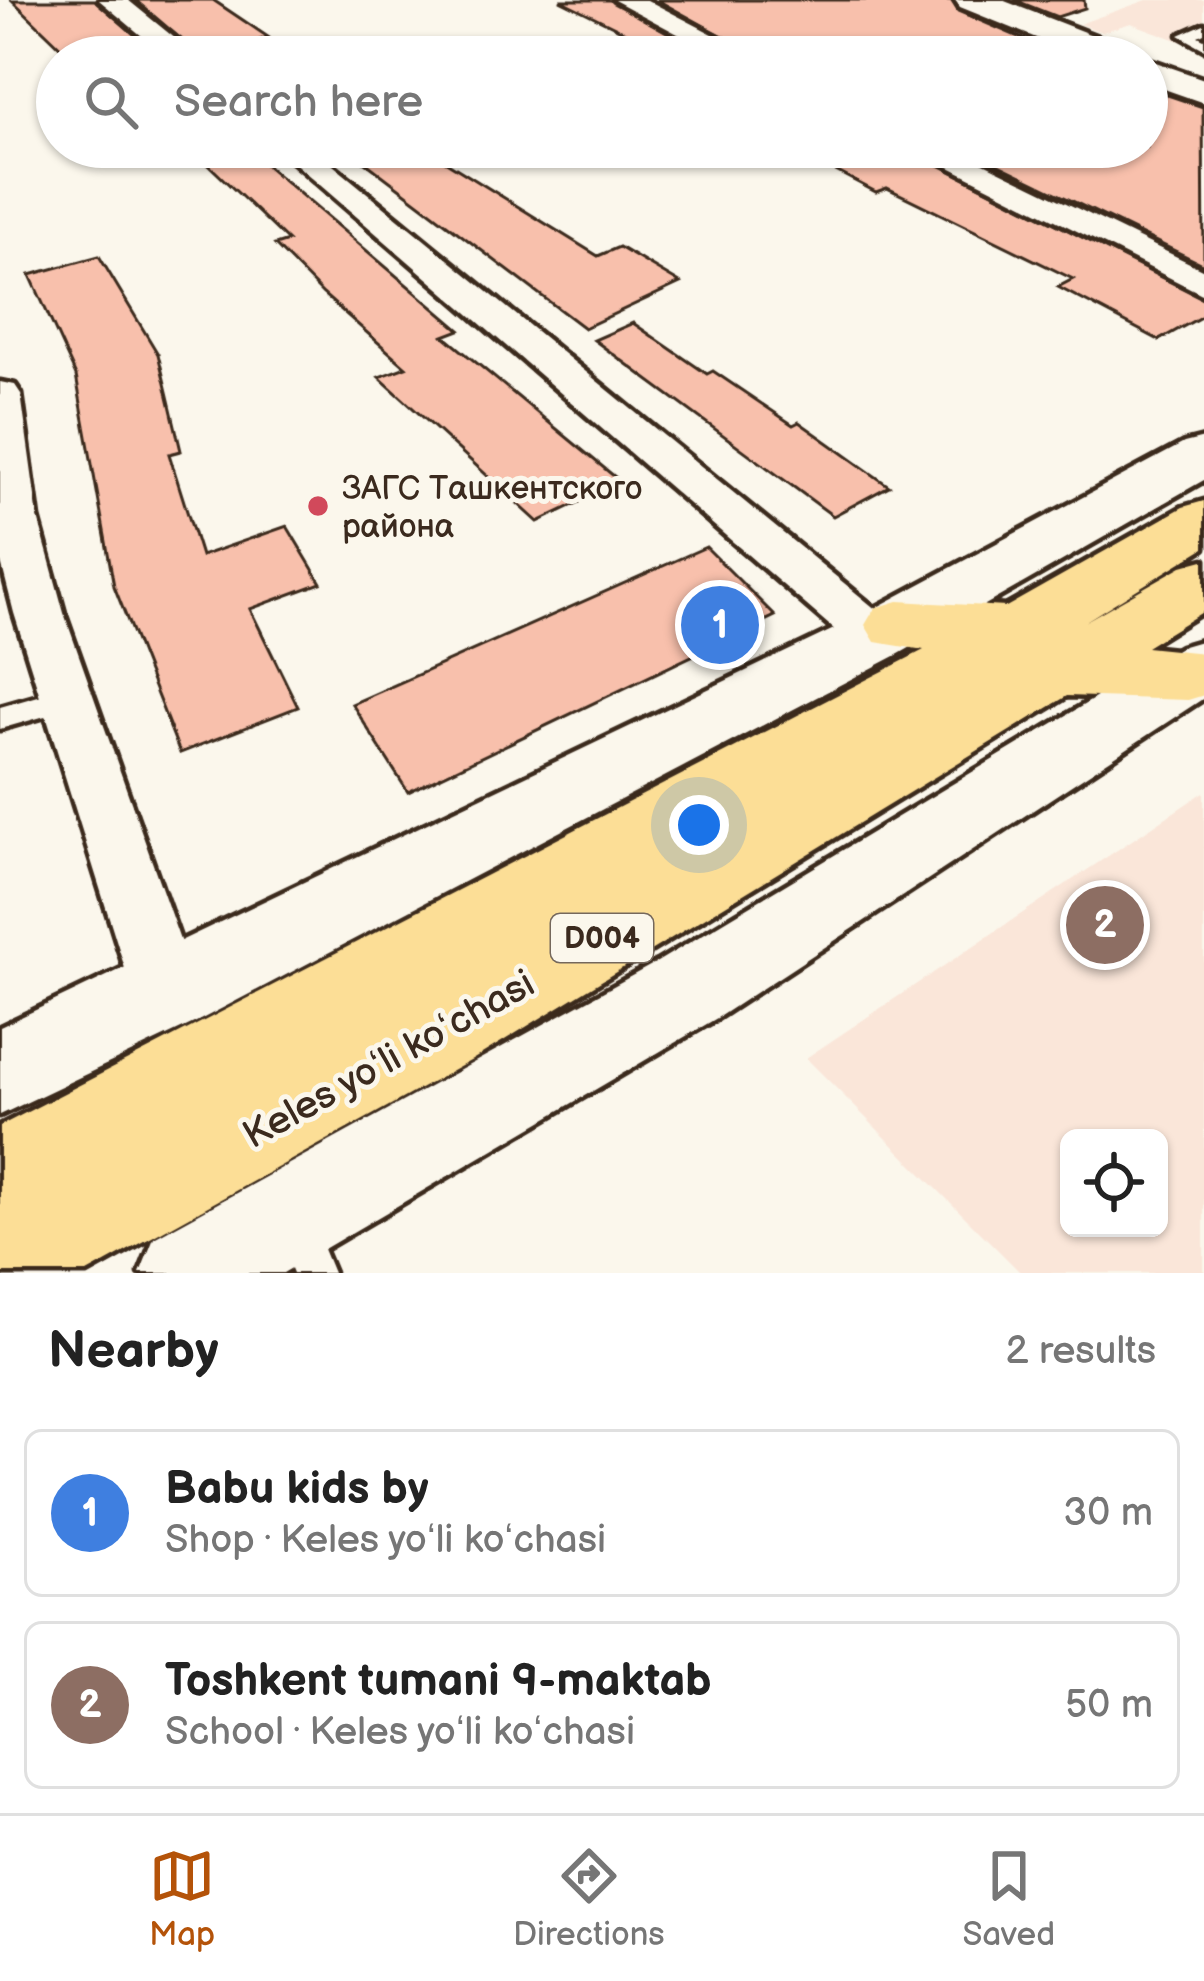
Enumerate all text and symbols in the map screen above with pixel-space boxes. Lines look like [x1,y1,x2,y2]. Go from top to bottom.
search box [36,36,1168,168]
icon: search [78,69,144,135]
text: Search here [174,75,423,130]
place label: ЗАГС Ташкентского района [342,469,642,547]
marker: ЗАГС Ташкентского района [305,493,331,519]
pin: 1 [681,580,759,670]
your location [669,795,729,855]
pin: 2 [1066,880,1144,970]
road number: D004 [551,914,653,962]
street label: Keles yoʻli koʻchasi [235,961,543,1160]
map controls [1060,1129,1168,1237]
button: locate [1060,1129,1168,1237]
text: Nearby [48,1321,219,1382]
text: 2 results [1005,1328,1156,1375]
text: Babu kids by [165,1462,429,1517]
text: 1 [82,1490,98,1537]
text: 30 m [1063,1490,1153,1537]
text: Shop · Keles yoʻli koʻchasi [165,1517,606,1564]
text: Toshkent tumani 9-maktab [165,1654,712,1709]
text: 2 [78,1682,102,1729]
text: 50 m [1065,1682,1153,1729]
text: School · Keles yoʻli koʻchasi [165,1709,635,1756]
tab: Map [149,1843,215,1955]
tab: Directions [513,1843,665,1955]
tab: Saved [962,1843,1055,1955]

